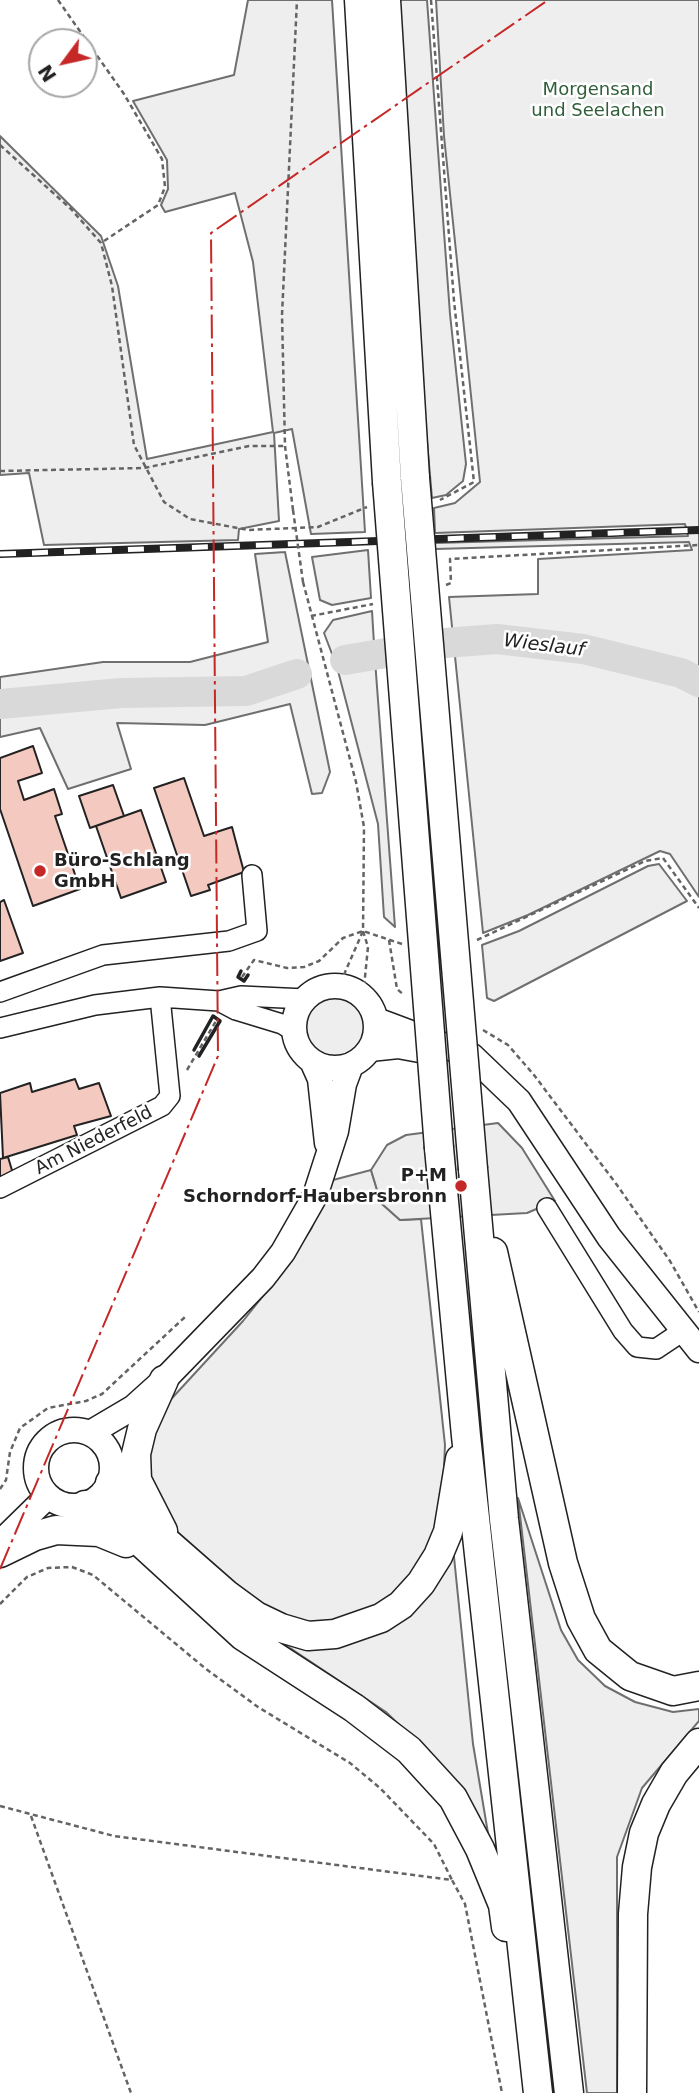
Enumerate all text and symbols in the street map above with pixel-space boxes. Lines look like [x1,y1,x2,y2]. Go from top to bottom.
north arrow [28,28,98,98]
text: N [34,61,61,86]
park label: Morgensand und Seelachen [531,79,665,122]
water label: Wieslauf [502,630,586,662]
place label: Büro-Schlang GmbH [54,850,190,892]
marker: Büro-Schlang GmbH [32,863,48,879]
street label: Am Niederfeld [32,1102,156,1180]
place label: P+M Schorndorf-Haubersbronn [183,1165,447,1208]
marker: P+M Schorndorf-Haubersbronn [453,1178,469,1194]

